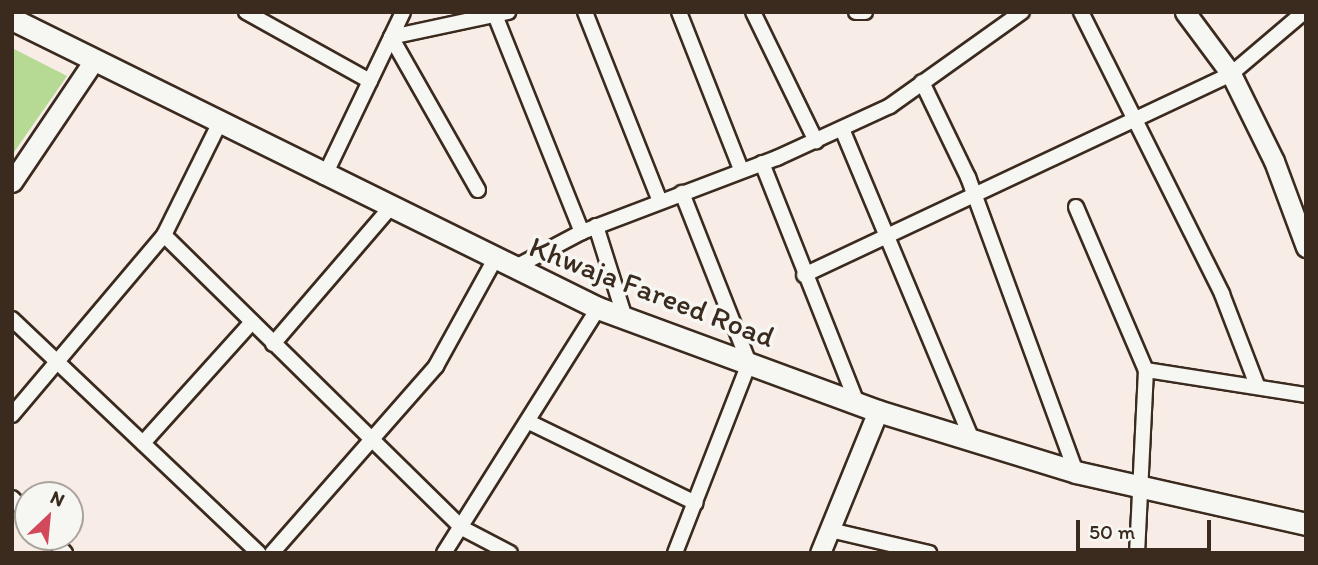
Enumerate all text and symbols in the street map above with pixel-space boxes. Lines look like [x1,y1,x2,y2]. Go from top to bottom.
street label: Khwaja Fareed Road [525,229,779,355]
north arrow [14,481,84,551]
text: N [47,485,68,512]
scale bar [1080,505,1215,550]
text: 50 m [1089,519,1135,544]

